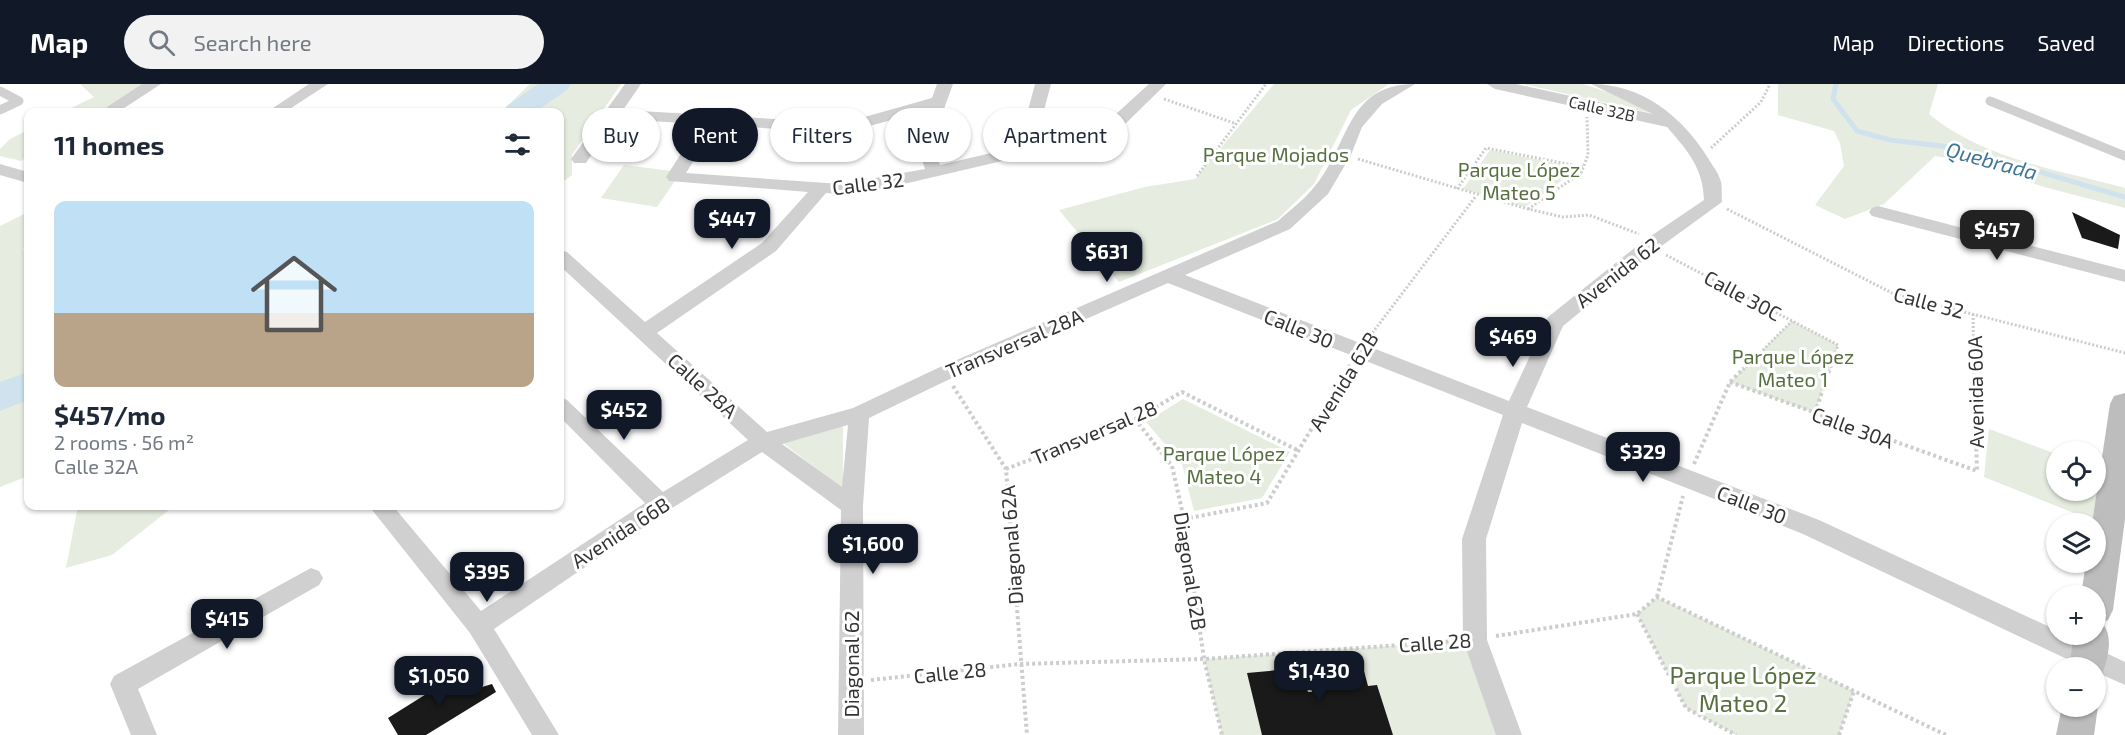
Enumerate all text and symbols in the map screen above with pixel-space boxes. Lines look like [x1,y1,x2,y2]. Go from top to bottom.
search box [124,15,544,69]
text: Map [30,25,88,59]
icon: search [145,26,178,59]
text: Search here [193,29,312,55]
text: Map [1832,30,1875,55]
text: Directions [1908,30,2004,55]
text: Saved [2037,30,2095,55]
street label: Calle 32B [1567,91,1637,125]
chip: Buy [582,108,660,162]
chip: Rent [672,108,758,162]
chip: Filters [770,108,873,162]
chip: New [885,108,971,162]
chip: Apartment [983,108,1128,162]
icon: filters [501,128,534,161]
text: 11 homes [54,129,164,160]
water label: Quebrada [1943,136,2040,185]
park label: Parque Mojados [1203,142,1349,166]
park label: Parque López Mateo 5 [1458,157,1580,204]
street label: Calle 32 [831,167,905,199]
pin: $447 [696,199,768,250]
text: $447 [708,206,756,230]
pin: $457 [1961,210,2033,261]
text: $457 [1974,217,2020,241]
pin: $631 [1071,232,1143,283]
street label: Avenida 62 [1570,232,1664,312]
text: $631 [1085,239,1129,263]
icon: home [240,240,348,348]
street label: Calle 30C [1700,265,1786,325]
street label: Calle 32 [1891,281,1967,323]
street label: Transversal 28A [942,303,1087,383]
street label: Calle 30 [1261,303,1337,353]
pin: $469 [1477,317,1549,368]
text: $469 [1489,324,1537,348]
street label: Avenida 62B [1303,327,1383,435]
street label: Avenida 60A [1962,335,1988,449]
park label: Parque López Mateo 1 [1732,344,1854,391]
street label: Calle 28A [663,348,743,423]
pin: $452 [588,390,660,441]
street label: Transversal 28 [1028,395,1160,469]
text: $452 [601,397,648,421]
text: $457/mo [54,399,166,430]
street label: Calle 30A [1809,401,1898,453]
text: 2 rooms · 56 m² [54,430,194,454]
pin: $329 [1607,432,1679,483]
text: $329 [1620,439,1666,463]
park label: Parque López Mateo 4 [1163,441,1285,488]
map controls [2046,441,2106,717]
button: locate [2046,441,2106,501]
text: Calle 32A [54,454,138,478]
street label: Calle 30 [1714,480,1790,528]
street label: Diagonal 62A [995,484,1027,605]
street label: Avenida 66B [566,491,674,573]
street label: Diagonal 62B [1170,510,1212,632]
button: layers [2046,513,2106,573]
pin: $1,600 [824,524,922,575]
text: $1,600 [842,531,904,555]
pin: $395 [451,552,523,603]
text: $395 [464,559,510,583]
button: + [2046,585,2106,645]
pin: $415 [191,599,263,650]
text: $415 [205,606,249,630]
street label: Diagonal 62 [839,611,863,717]
street label: Calle 28 [1398,627,1472,657]
pin: $1,430 [1270,651,1368,702]
pin: $1,050 [390,656,488,707]
street label: Calle 28 [913,656,987,688]
button: − [2046,657,2106,717]
text: $1,430 [1288,658,1350,682]
park label: Parque López Mateo 2 [1669,660,1817,717]
text: $1,050 [408,663,470,687]

